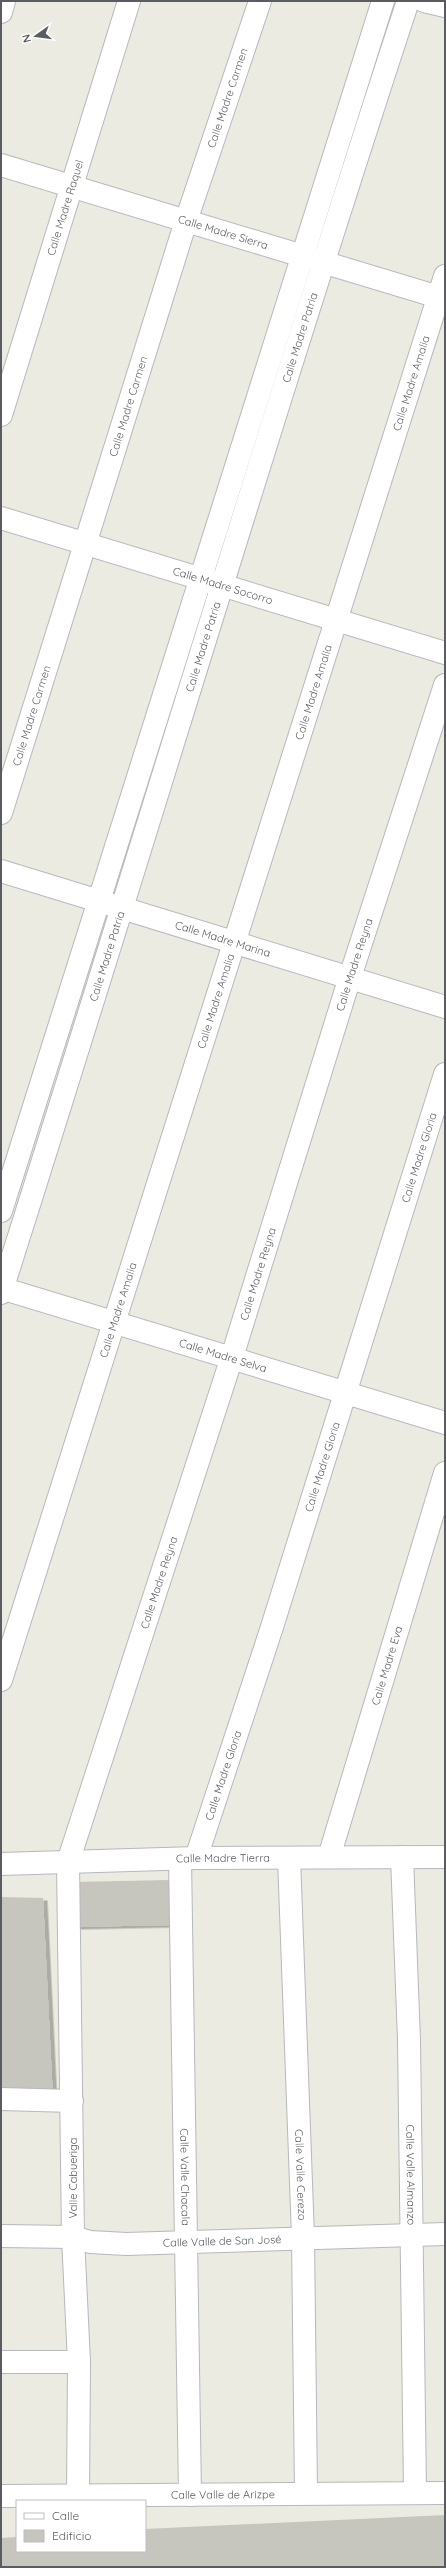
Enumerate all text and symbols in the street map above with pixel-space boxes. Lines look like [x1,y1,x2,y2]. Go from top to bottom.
north arrow [16,16,56,56]
text: N [19,33,34,44]
street label: Calle Madre Carmen [204,46,251,150]
street label: Calle Madre Raquel [44,158,86,257]
street label: Calle Madre Sierra [176,212,270,252]
street label: Calle Madre Patria [279,291,321,385]
street label: Calle Madre Amalia [389,334,433,433]
street label: Calle Madre Carmen [106,354,150,458]
street label: Calle Madre Socorro [171,564,275,607]
street label: Calle Madre Patria [182,600,224,694]
street label: Calle Madre Amalia [292,643,335,742]
street label: Calle Madre Carmen [9,664,54,768]
street label: Calle Madre Patria [86,909,127,1003]
street label: Calle Madre Reyna [333,917,376,1013]
street label: Calle Madre Marina [173,918,272,960]
street label: Calle Madre Amalia [194,952,237,1051]
street label: Calle Madre Gloria [398,1111,440,1204]
street label: Calle Madre Reyna [237,1226,279,1322]
street label: Calle Madre Amalia [96,1261,140,1359]
street label: Calle Madre Selva [177,1336,268,1375]
street label: Calle Madre Gloria [301,1420,343,1514]
street label: Calle Madre Reyna [137,1534,180,1631]
street label: Calle Madre Eva [368,1624,405,1707]
street label: Calle Madre Gloria [202,1729,244,1822]
street label: Calle Madre Tierra [176,1851,270,1866]
street label: Calle Valle Almanzo [403,2124,418,2226]
street label: Calle Valle Chacala [177,2128,193,2226]
street label: Calle Valle Cerezo [292,2129,309,2221]
street label: Valle Cabueriga [66,2137,80,2219]
street label: Calle Valle de San José [163,2232,282,2250]
street label: Calle Valle de Arizpe [171,2487,275,2502]
legend [16,2500,146,2552]
text: Calle [52,2508,80,2523]
text: Edificio [52,2528,92,2543]

